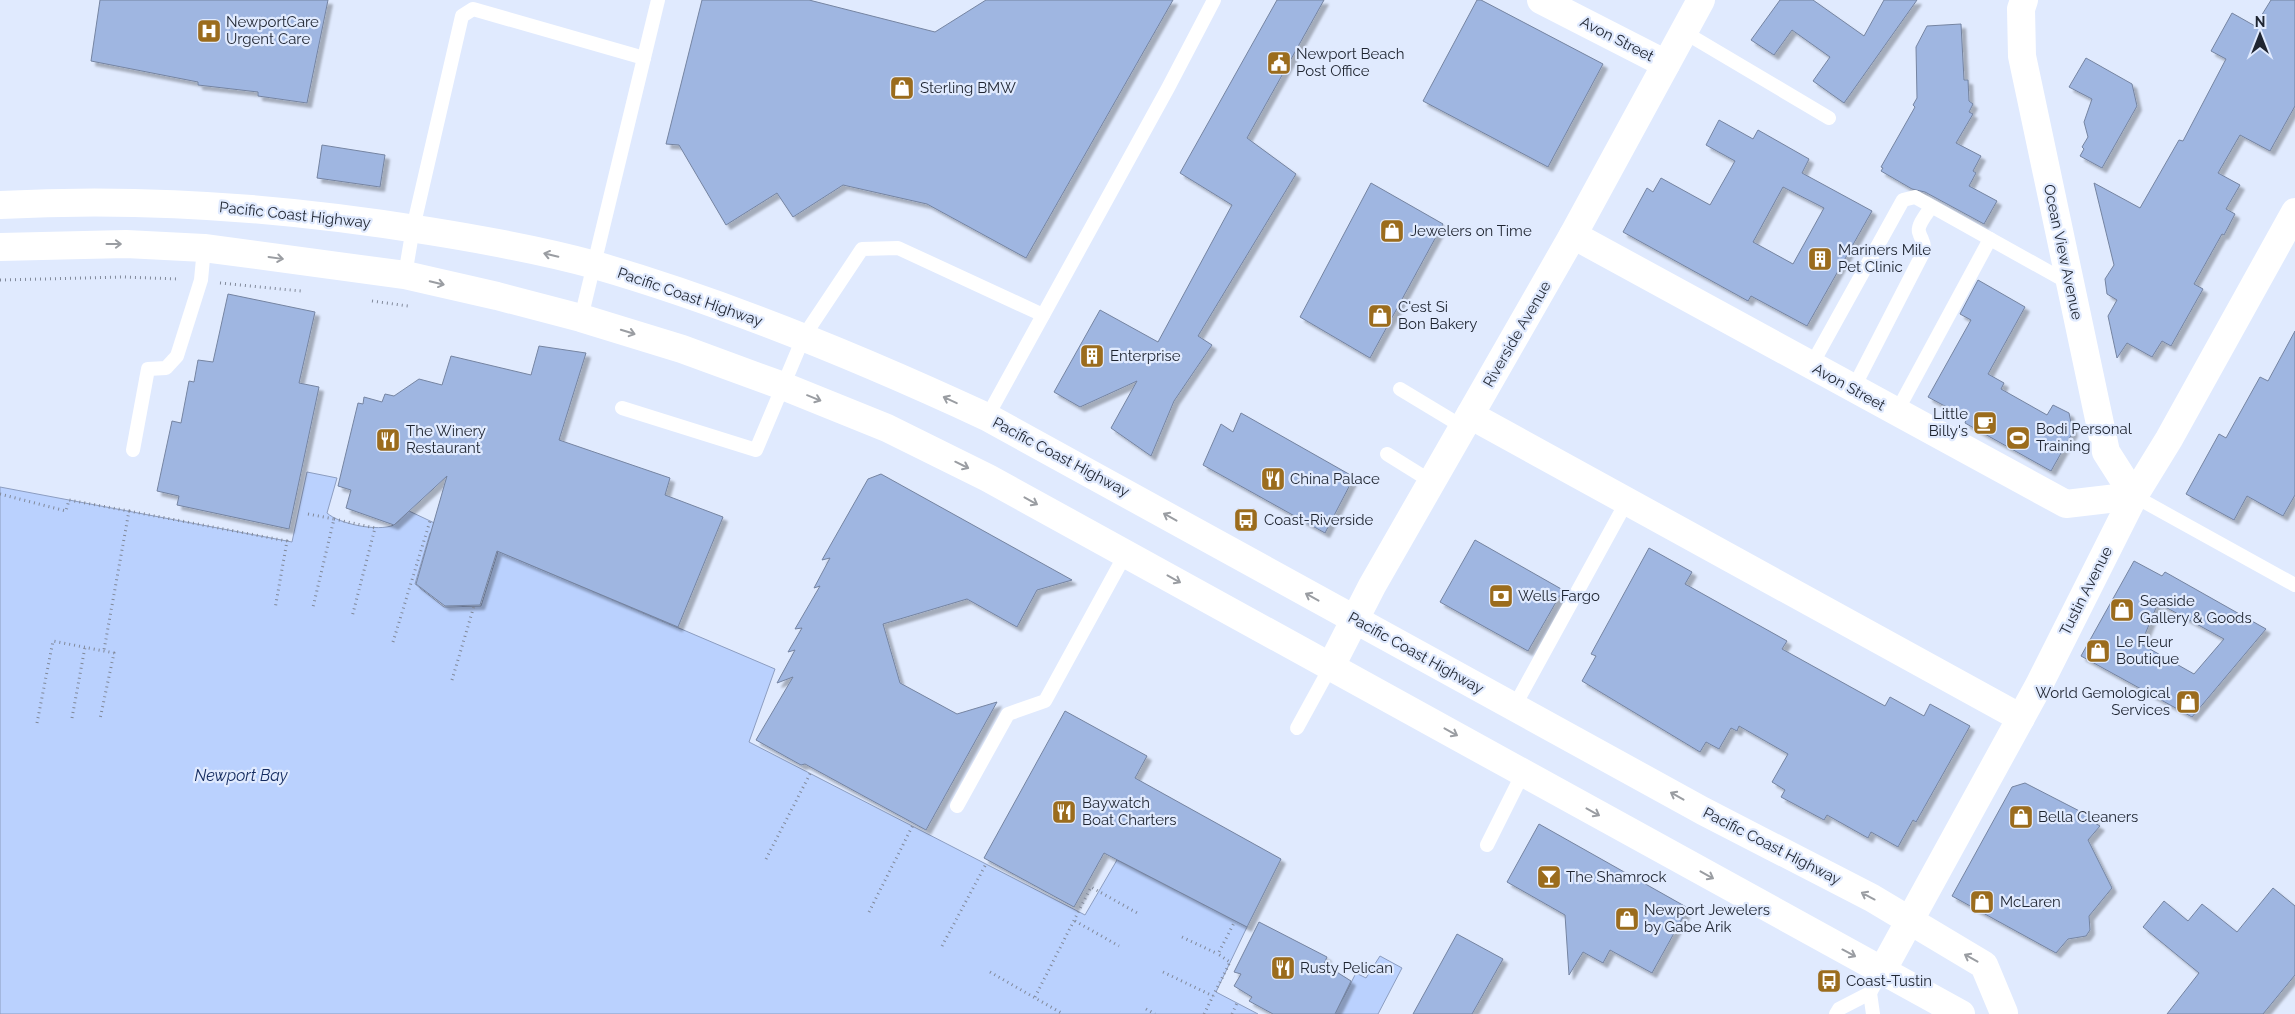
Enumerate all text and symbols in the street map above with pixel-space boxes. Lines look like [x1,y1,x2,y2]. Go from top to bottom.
north arrow [2235,10,2285,60]
place label: NewportCare Urgent Care [226,13,319,48]
street label: Avon Street [1577,13,1657,65]
text: N [2255,14,2265,30]
hospital icon: NewportCare Urgent Care [196,18,222,44]
place label: Newport Beach Post Office [1296,45,1405,80]
public building icon: Newport Beach Post Office [1266,50,1292,76]
shop icon: Sterling BMW [889,75,915,101]
place label: Sterling BMW [920,79,1016,97]
street label: Ocean View Avenue [2040,182,2086,322]
street label: Pacific Coast Highway [218,198,372,232]
shop icon: Jewelers on Time [1379,218,1405,244]
place label: Jewelers on Time [1410,222,1532,240]
one-way arrow [106,240,122,249]
place label: Mariners Mile Pet Clinic [1838,241,1931,276]
building icon: Mariners Mile Pet Clinic [1807,246,1833,272]
one-way arrow [543,250,559,260]
one-way arrow [268,253,284,263]
street label: Pacific Coast Highway [615,264,765,330]
street label: Riverside Avenue [1479,278,1555,390]
one-way arrow [428,279,444,288]
place label: C'est Si Bon Bakery [1398,298,1477,333]
shop icon: C'est Si Bon Bakery [1367,303,1393,329]
one-way arrow [619,328,635,338]
building icon: Enterprise [1079,343,1105,369]
place label: Enterprise [1110,347,1181,365]
street label: Avon Street [1809,360,1889,414]
one-way arrow [806,394,821,404]
one-way arrow [943,394,958,404]
place label: Little Billy's [1929,405,1968,440]
cafe icon: Little Billy's [1972,410,1998,436]
street label: Pacific Coast Highway [990,413,1132,501]
place label: Bodi Personal Training [2036,420,2133,455]
place label: The Winery Restaurant [406,422,486,457]
sports icon: Bodi Personal Training [2005,425,2031,451]
restaurant icon: The Winery Restaurant [375,427,401,453]
one-way arrow [954,461,969,470]
restaurant icon: China Palace [1260,466,1286,492]
place label: China Palace [1290,470,1380,488]
one-way arrow [1023,497,1038,506]
bus stop icon: Coast-Riverside [1233,507,1259,533]
place label: Coast-Riverside [1264,511,1374,529]
one-way arrow [1163,512,1178,522]
street label: Tustin Avenue [2056,543,2116,638]
one-way arrow [1166,574,1181,584]
bank icon: Wells Fargo [1488,583,1514,609]
place label: Wells Fargo [1518,587,1600,605]
one-way arrow [1305,591,1320,601]
place label: Seaside Gallery & Goods [2140,592,2252,627]
shop icon: Seaside Gallery & Goods [2109,597,2135,623]
street label: Pacific Coast Highway [1345,608,1487,698]
place label: Le Fleur Boutique [2116,633,2179,668]
shop icon: Le Fleur Boutique [2085,638,2111,664]
place label: World Gemological Services [2036,684,2171,719]
shop icon: World Gemological Services [2175,689,2201,715]
one-way arrow [1444,728,1458,738]
water label: Newport Bay [194,766,289,785]
one-way arrow [1670,791,1685,801]
place label: Baywatch Boat Charters [1082,794,1177,829]
restaurant icon: Baywatch Boat Charters [1051,799,1077,825]
street label: Pacific Coast Highway [1700,803,1844,889]
shop icon: Bella Cleaners [2008,804,2034,830]
one-way arrow [1585,807,1600,817]
place label: Bella Cleaners [2038,808,2138,826]
bar icon: The Shamrock [1536,864,1562,890]
place label: The Shamrock [1566,868,1667,886]
one-way arrow [1699,870,1714,880]
shop icon: McLaren [1969,889,1995,915]
one-way arrow [1860,891,1875,901]
place label: McLaren [2000,893,2061,911]
place label: Newport Jewelers by Gabe Arik [1644,901,1770,936]
shop icon: Newport Jewelers by Gabe Arik [1614,906,1640,932]
one-way arrow [1841,949,1856,959]
one-way arrow [1965,952,1979,962]
restaurant icon: Rusty Pelican [1270,955,1296,981]
place label: Rusty Pelican [1300,959,1393,977]
bus stop icon: Coast-Tustin [1816,968,1842,994]
place label: Coast-Tustin [1846,972,1932,990]

